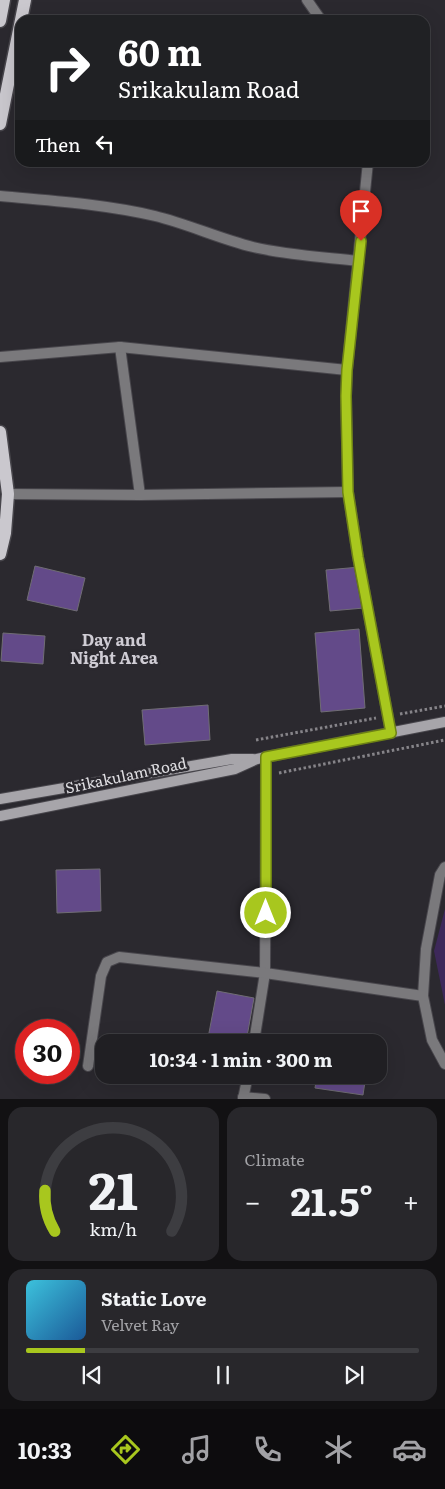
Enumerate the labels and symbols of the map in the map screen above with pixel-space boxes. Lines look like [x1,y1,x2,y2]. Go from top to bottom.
pin [340,190,382,241]
district label: Day and Night Area [70,627,159,669]
street label: Srikakulam Road [63,750,189,799]
position arrow [239,886,291,938]
speed limit sign: 30 [15,1019,80,1084]

